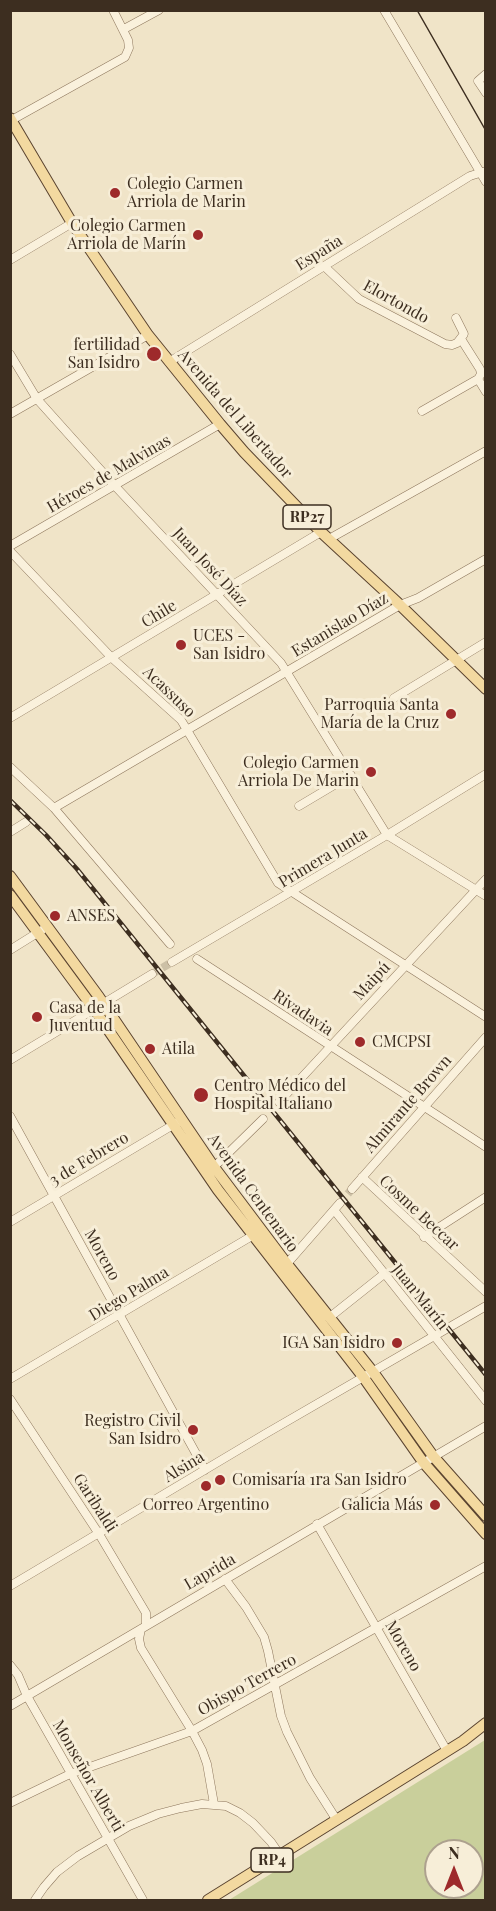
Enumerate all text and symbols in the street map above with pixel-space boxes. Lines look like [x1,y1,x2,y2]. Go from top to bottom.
place label: Colegio Carmen Arriola de Marin [127,174,246,212]
marker: Colegio Carmen Arriola de Marin [108,186,122,200]
place label: Colegio Carmen Arriola de Marín [67,216,186,254]
marker: Colegio Carmen Arriola de Marín [191,228,205,242]
street label: España [292,231,346,275]
street label: Elortondo [360,276,432,328]
place label: fertilidad San Isidro [68,335,140,373]
marker: fertilidad San Isidro [145,345,163,363]
street label: Avenida del Libertador [174,346,296,482]
street label: Héroes de Malvinas [44,431,174,517]
road number: RP27 [283,505,331,529]
street label: Juan José Díaz [169,524,251,610]
street label: Estanislao Díaz [288,589,392,661]
street label: Chile [138,596,180,632]
place label: UCES - San Isidro [193,626,265,664]
marker: UCES - San Isidro [174,638,188,652]
street label: Acassuso [139,662,199,722]
place label: Parroquia Santa María de la Cruz [320,695,439,733]
marker: Parroquia Santa María de la Cruz [444,707,458,721]
place label: Colegio Carmen Arriola De Marin [238,753,359,791]
marker: Colegio Carmen Arriola De Marin [364,765,378,779]
street label: Primera Junta [275,824,371,892]
place label: ANSES [67,906,115,926]
marker: ANSES [48,909,62,923]
street label: Maipú [350,958,394,1004]
street label: Rivadavia [269,986,337,1040]
place label: Casa de la Juventud [49,998,121,1036]
marker: Casa de la Juventud [30,1010,44,1024]
place label: CMCPSI [372,1032,431,1052]
marker: CMCPSI [353,1035,367,1049]
place label: Atila [162,1039,195,1059]
marker: Atila [143,1042,157,1056]
street label: Almirante Brown [360,1051,456,1157]
place label: Centro Médico del Hospital Italiano [214,1076,346,1114]
marker: Centro Médico del Hospital Italiano [192,1086,210,1104]
street label: 3 de Febrero [46,1128,132,1190]
street label: Avenida Centenario [204,1130,302,1256]
street label: Cosme Beccar [375,1171,463,1255]
street label: Moreno [80,1226,124,1284]
street label: Juan Marín [388,1260,452,1334]
street label: Diego Palma [86,1263,172,1325]
place label: IGA San Isidro [282,1333,385,1353]
marker: IGA San Isidro [390,1336,404,1350]
place label: Registro Civil San Isidro [84,1411,181,1449]
marker: Registro Civil San Isidro [186,1423,200,1437]
street label: Alsina [160,1447,208,1487]
street label: Garibaldi [69,1470,121,1536]
place label: Comisaría 1ra San Isidro [232,1470,407,1490]
marker: Comisaría 1ra San Isidro [213,1473,227,1487]
marker: Correo Argentino [199,1479,213,1493]
place label: Correo Argentino [143,1495,269,1515]
place label: Galicia Más [341,1495,423,1515]
marker: Galicia Más [428,1498,442,1512]
street label: Laprida [181,1550,239,1594]
street label: Moreno [381,1617,425,1675]
street label: Obispo Terrero [194,1650,300,1720]
street label: Monseñor Alberti [48,1717,128,1835]
north arrow [424,1839,484,1899]
text: N [448,1842,460,1863]
road number: RP4 [251,1848,293,1872]

